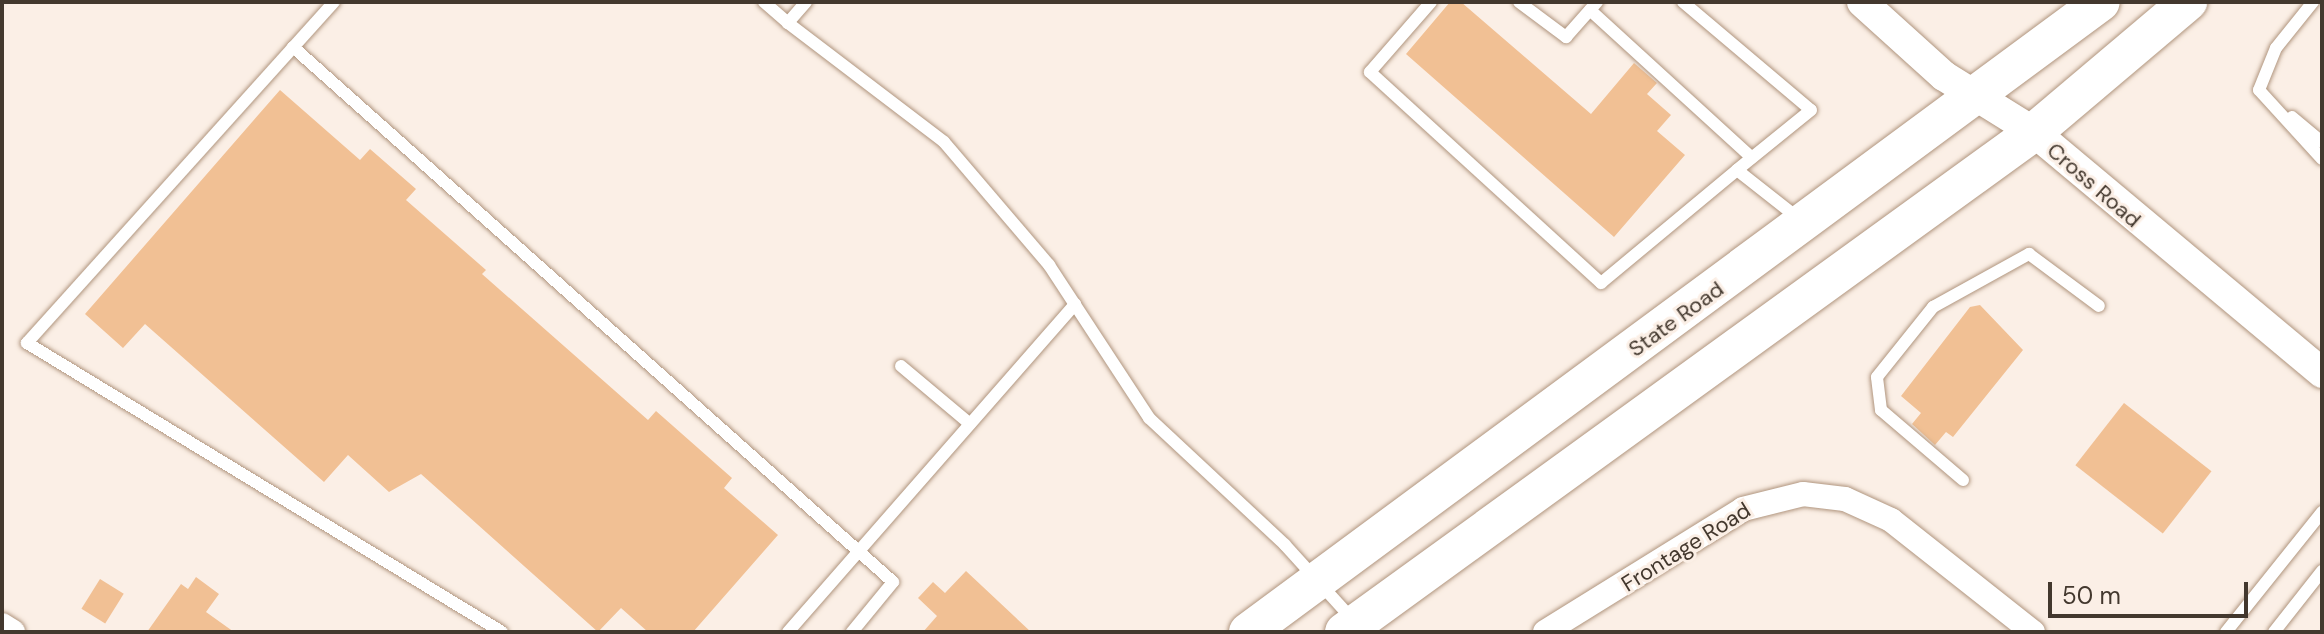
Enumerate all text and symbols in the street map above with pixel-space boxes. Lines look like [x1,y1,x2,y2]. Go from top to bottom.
street label: Cross Road [2042,137,2146,233]
street label: State Road [1623,276,1729,362]
street label: Frontage Road [1617,497,1755,597]
scale bar [2052,566,2252,616]
text: 50 m [2062,580,2121,611]

